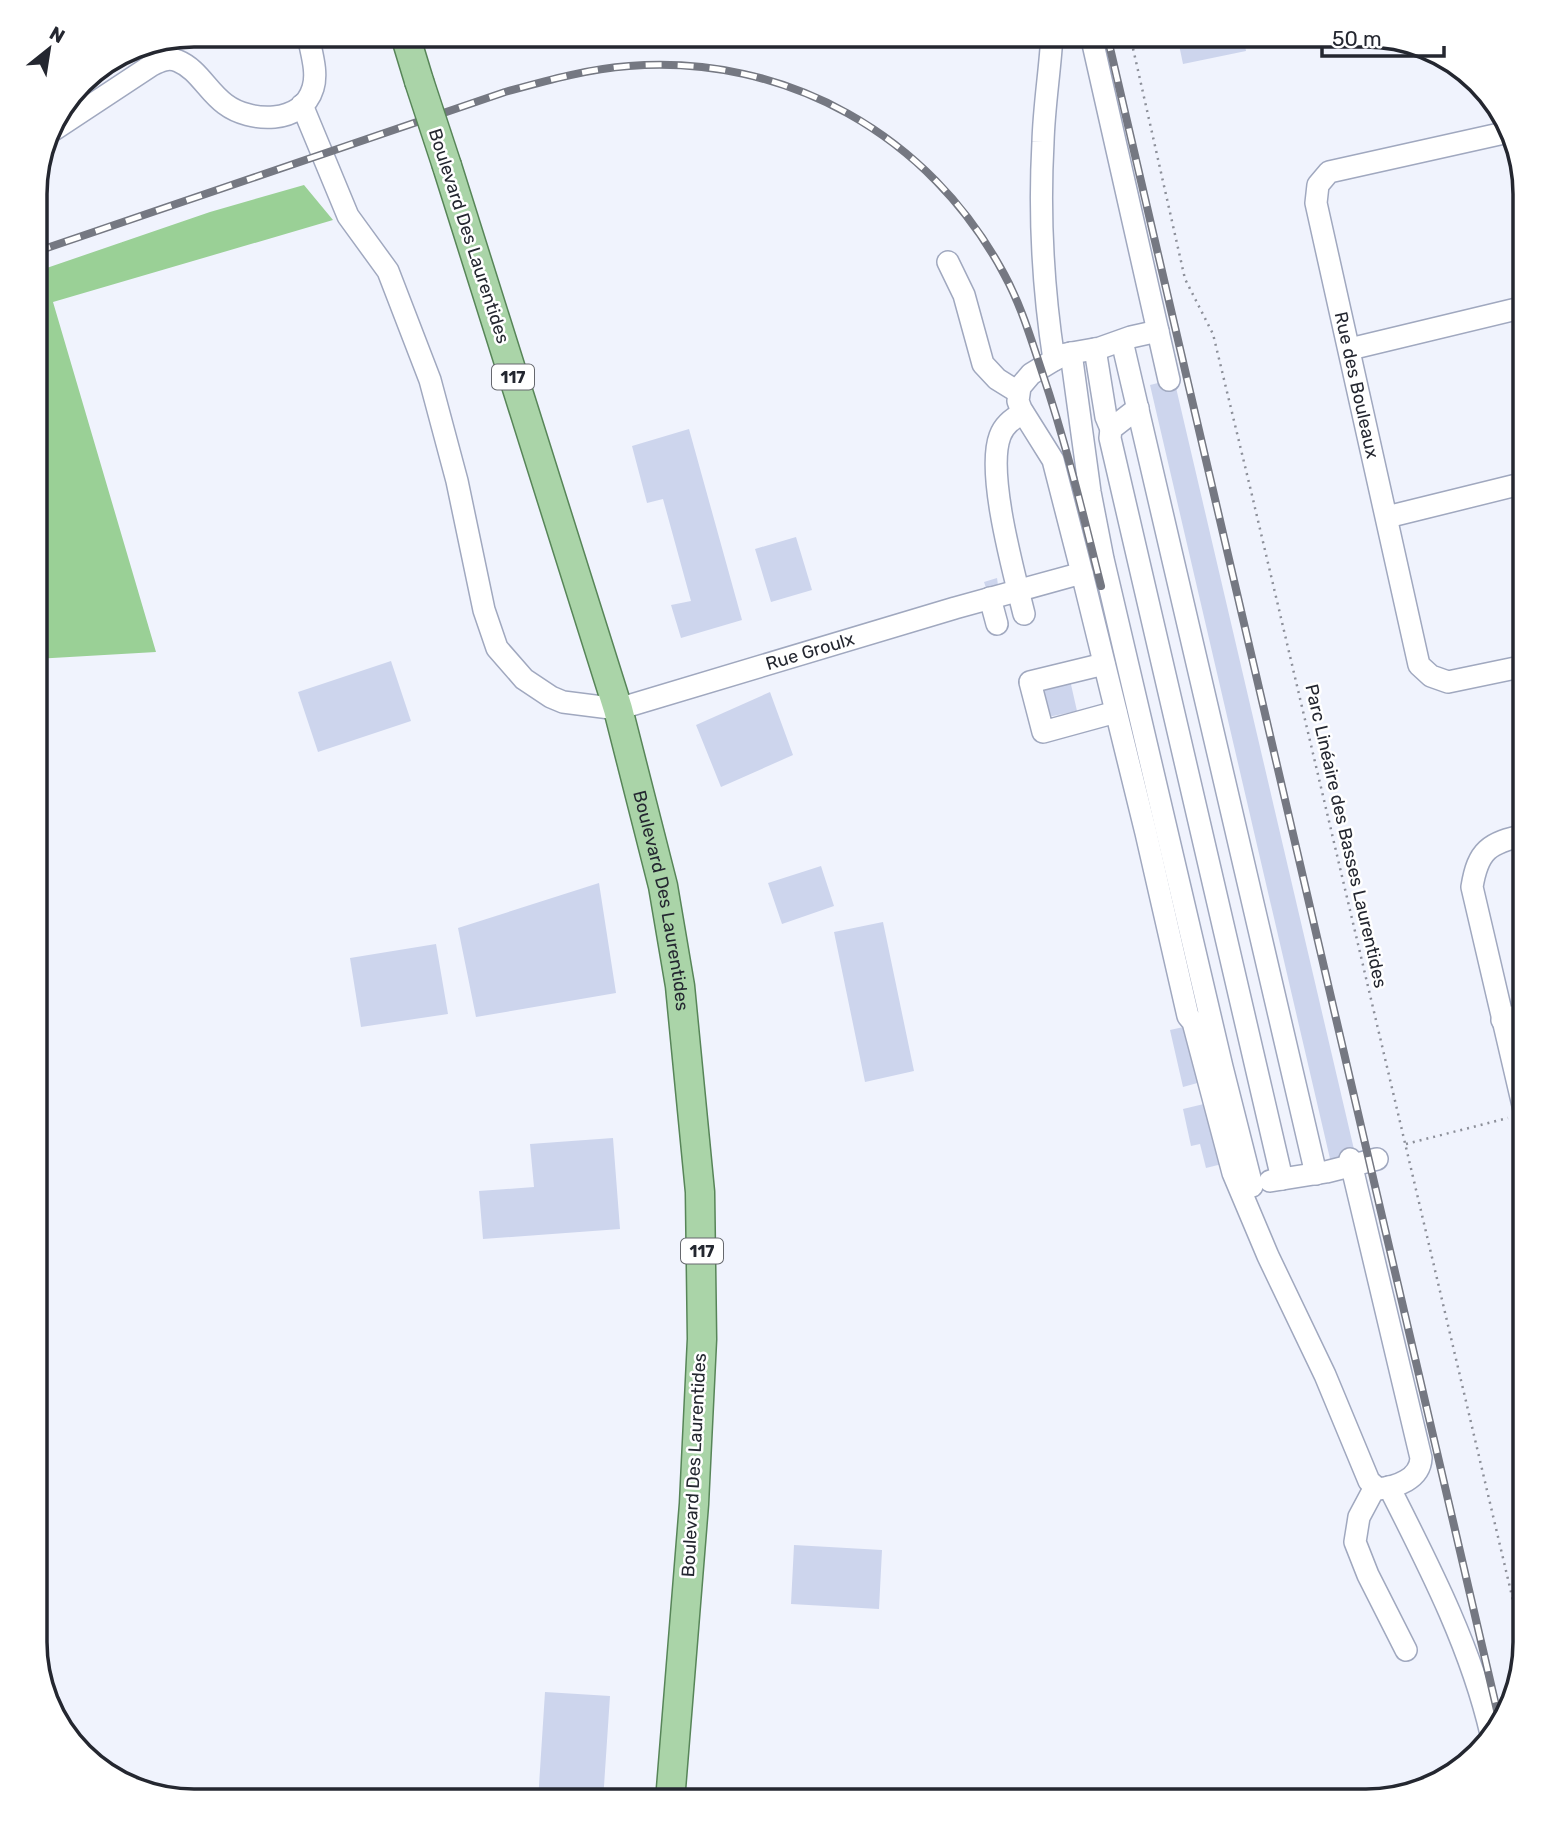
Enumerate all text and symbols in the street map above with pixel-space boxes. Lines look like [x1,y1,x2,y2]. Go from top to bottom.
north arrow [14,14,84,84]
scale bar [1322,14,1444,58]
text: N [46,21,69,48]
text: 50 m [1332,26,1382,51]
street label: Boulevard Des Laurentides [424,126,514,346]
street label: Rue des Bouleaux [1330,310,1384,461]
road number: 117 [492,364,534,390]
street label: Rue Groulx [763,628,857,675]
street label: Parc Linéaire des Basses Laurentides [1300,682,1392,990]
street label: Boulevard Des Laurentides [628,788,693,1012]
road number: 117 [681,1238,723,1264]
street label: Boulevard Des Laurentides [677,1352,711,1578]

